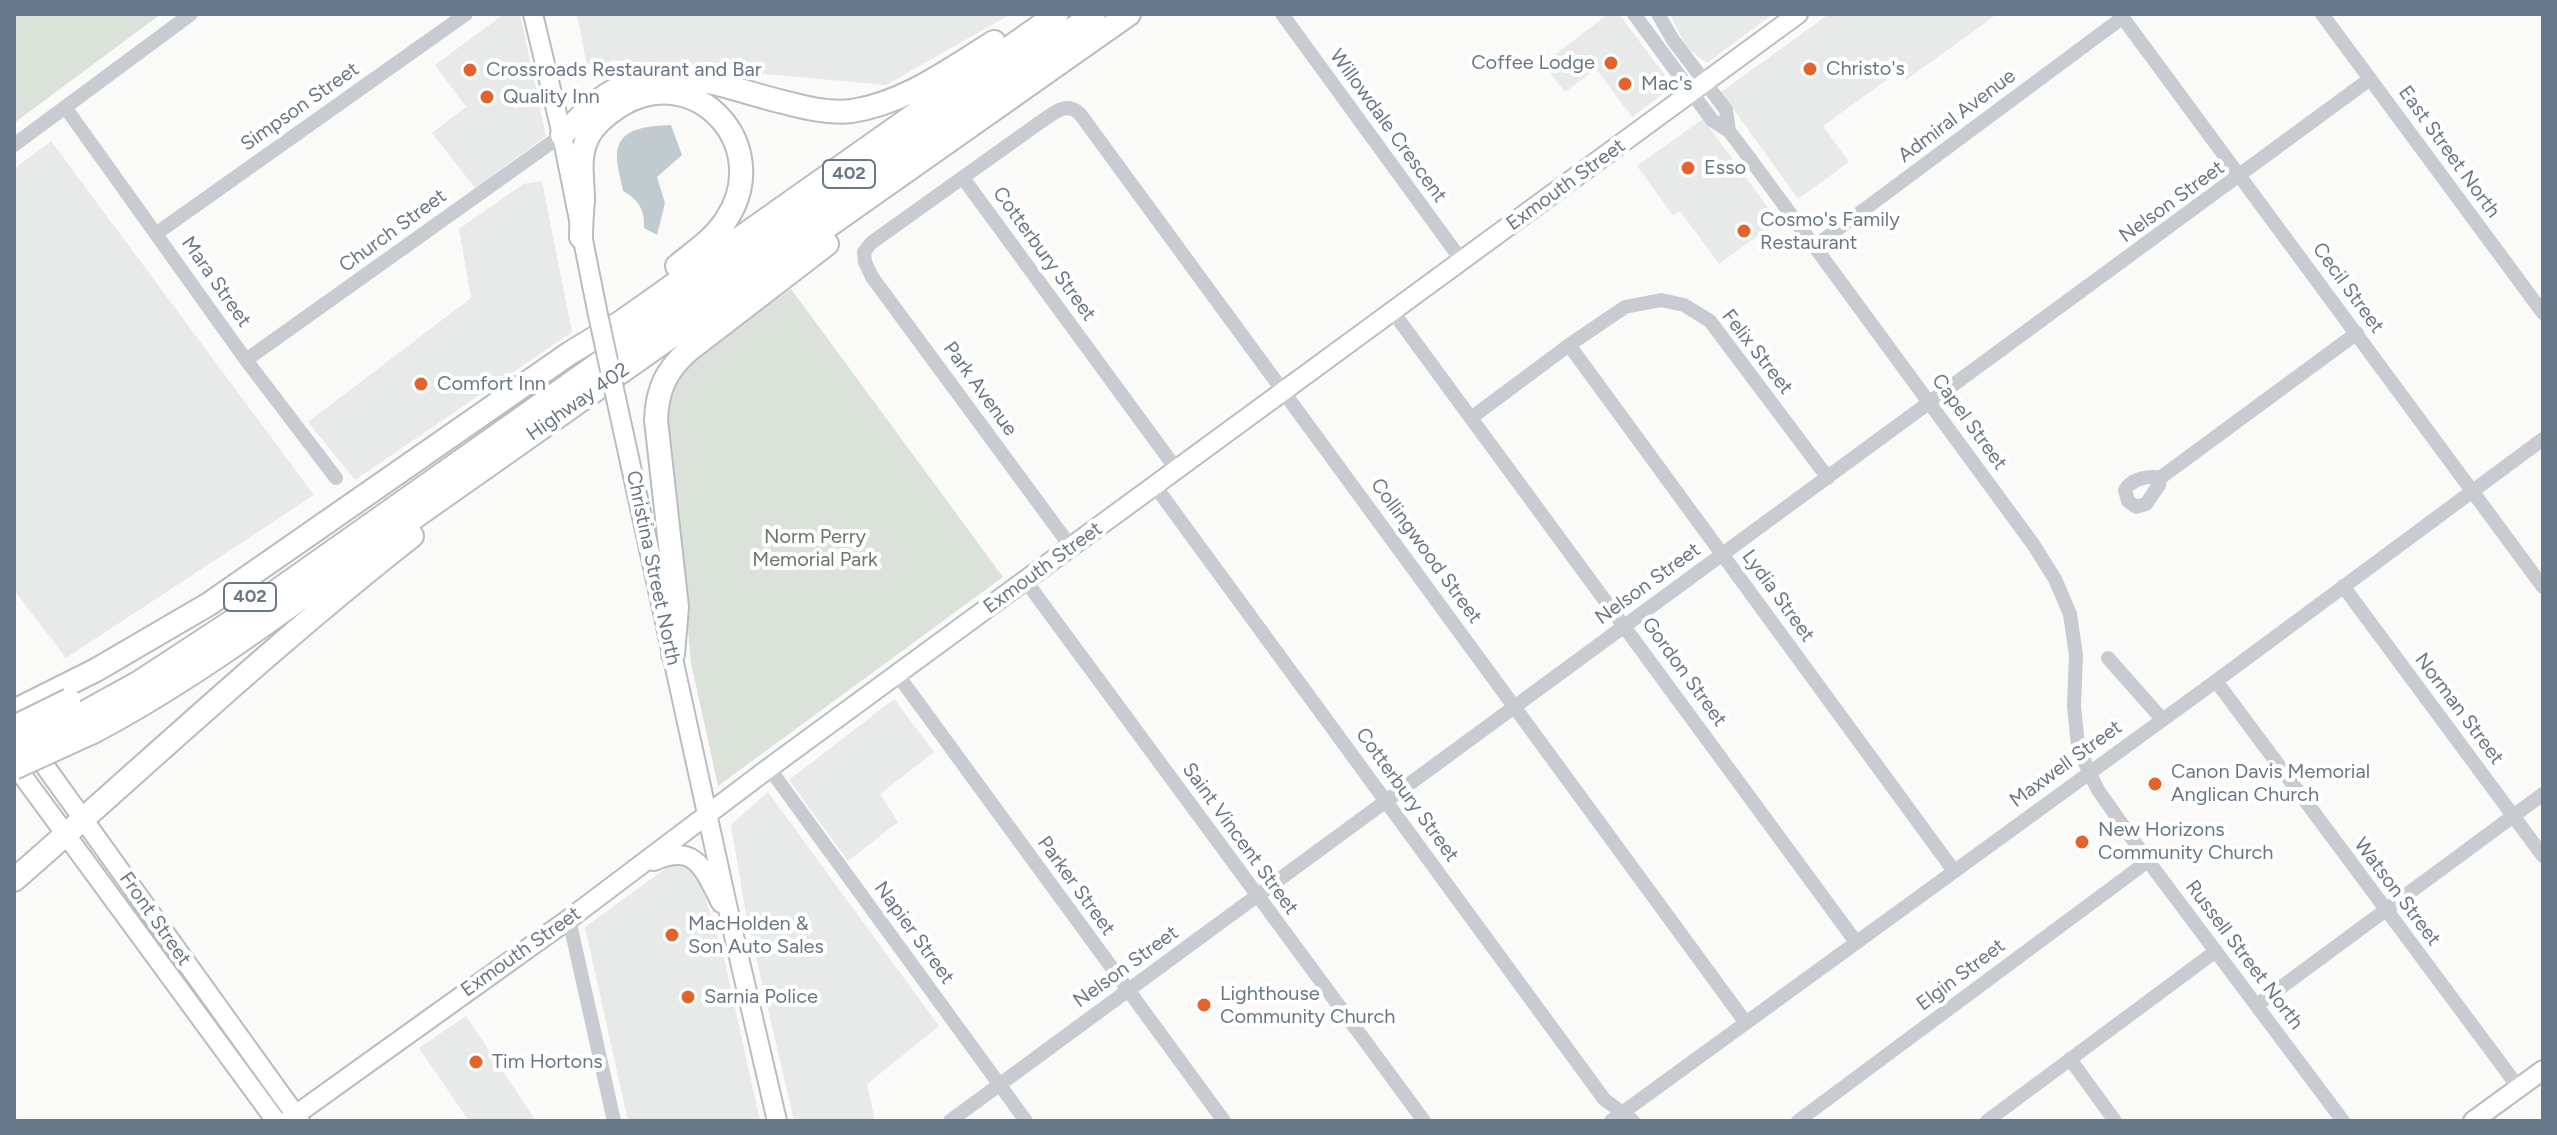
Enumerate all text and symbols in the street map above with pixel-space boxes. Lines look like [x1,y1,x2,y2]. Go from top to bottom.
street label: Willowdale Crescent [1324,45,1452,207]
place label: Coffee Lodge [1471,51,1595,75]
marker: Coffee Lodge [1602,54,1620,72]
street label: Simpson Street [236,57,364,157]
place label: Christo's [1826,57,1905,81]
place label: Crossroads Restaurant and Bar [486,58,761,82]
marker: Christo's [1801,60,1819,78]
marker: Crossroads Restaurant and Bar [461,61,479,79]
street label: Admiral Avenue [1894,64,2020,168]
place label: Mac's [1641,72,1692,96]
marker: Mac's [1616,75,1634,93]
street label: East Street North [2393,81,2505,223]
place label: Quality Inn [503,85,600,109]
marker: Quality Inn [478,88,496,106]
street label: Exmouth Street [1502,134,1630,236]
place label: Esso [1704,156,1746,180]
street label: Nelson Street [2115,156,2229,248]
marker: Esso [1679,159,1697,177]
road number: 402 [823,160,875,188]
street label: Cotterbury Street [987,182,1101,326]
street label: Church Street [335,184,451,278]
place label: Cosmo's Family Restaurant [1760,208,1900,255]
marker: Cosmo's Family Restaurant [1735,222,1753,240]
street label: Mara Street [176,232,256,332]
street label: Cecil Street [2307,238,2389,338]
street label: Felix Street [1716,305,1798,399]
street label: Park Avenue [938,337,1022,441]
street label: Highway 402 [522,358,634,446]
street label: Capel Street [1926,369,2012,475]
place label: Comfort Inn [437,372,546,396]
marker: Comfort Inn [412,375,430,393]
street label: Christina Street North [621,469,685,667]
street label: Collingwood Street [1365,474,1487,628]
street label: Exmouth Street [979,517,1107,619]
park label: Norm Perry Memorial Park [752,525,878,572]
street label: Nelson Street [1591,538,1705,630]
street label: Lydia Street [1737,545,1819,647]
road number: 402 [224,583,276,611]
street label: Gordon Street [1636,613,1732,731]
street label: Norman Street [2409,649,2509,769]
street label: Maxwell Street [2005,715,2127,813]
street label: Cotterbury Street [1350,723,1464,867]
street label: Saint Vincent Street [1177,758,1303,920]
place label: Canon Davis Memorial Anglican Church [2171,760,2370,807]
marker: Canon Davis Memorial Anglican Church [2146,775,2164,793]
place label: New Horizons Community Church [2098,818,2274,865]
street label: Parker Street [1032,832,1120,940]
marker: New Horizons Community Church [2073,833,2091,851]
street label: Watson Street [2349,833,2445,951]
street label: Front Street [114,868,196,970]
street label: Russell Street North [2180,876,2308,1034]
street label: Napier Street [869,877,959,989]
street label: Exmouth Street [456,902,586,1002]
place label: MacHolden & Son Auto Sales [688,912,824,959]
street label: Nelson Street [1069,921,1183,1013]
marker: MacHolden & Son Auto Sales [663,926,681,944]
street label: Elgin Street [1912,934,2010,1016]
place label: Lighthouse Community Church [1220,982,1396,1029]
place label: Sarnia Police [704,985,818,1009]
marker: Sarnia Police [679,988,697,1006]
marker: Lighthouse Community Church [1195,996,1213,1014]
place label: Tim Hortons [492,1050,603,1074]
marker: Tim Hortons [467,1053,485,1071]

